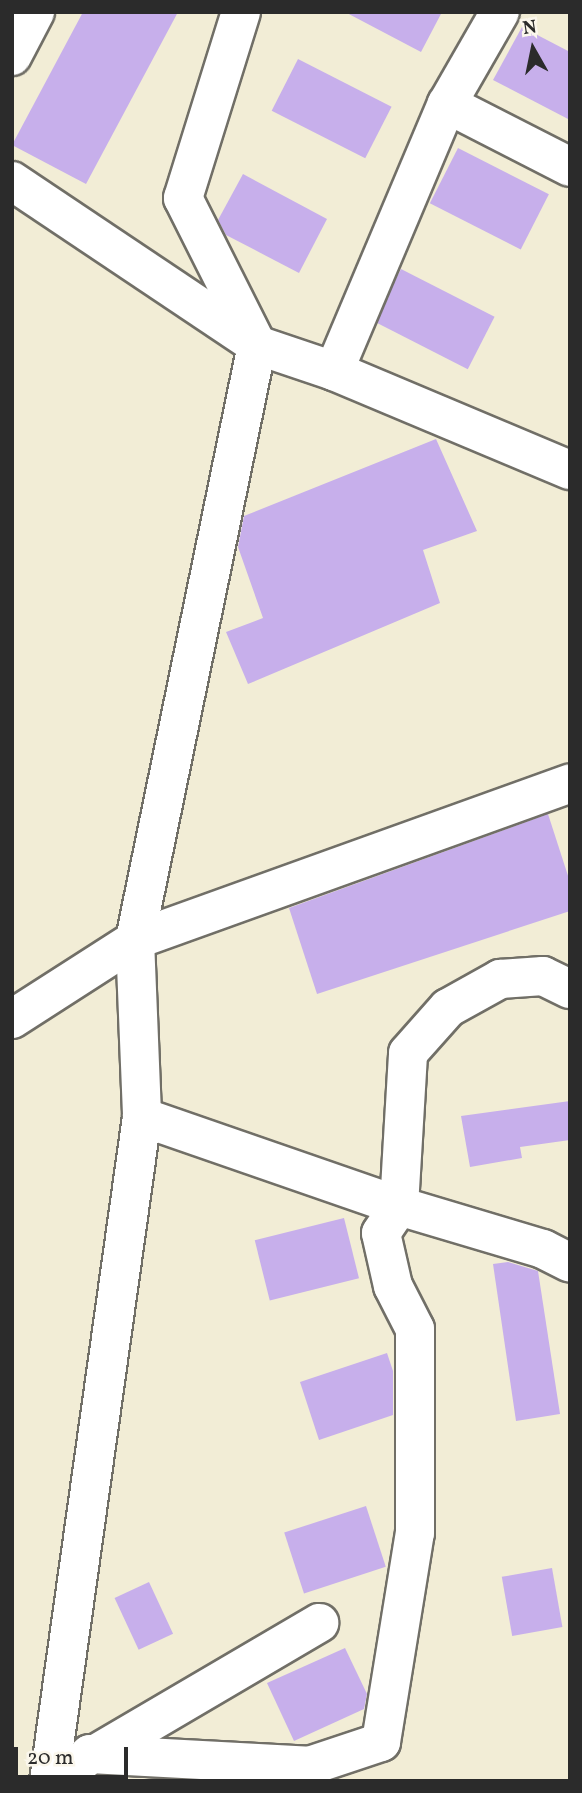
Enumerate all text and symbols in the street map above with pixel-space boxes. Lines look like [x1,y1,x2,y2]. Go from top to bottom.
north arrow [498,14,568,84]
text: N [521,14,539,42]
scale bar [18,1734,131,1778]
text: 20 m [27,1744,73,1773]

